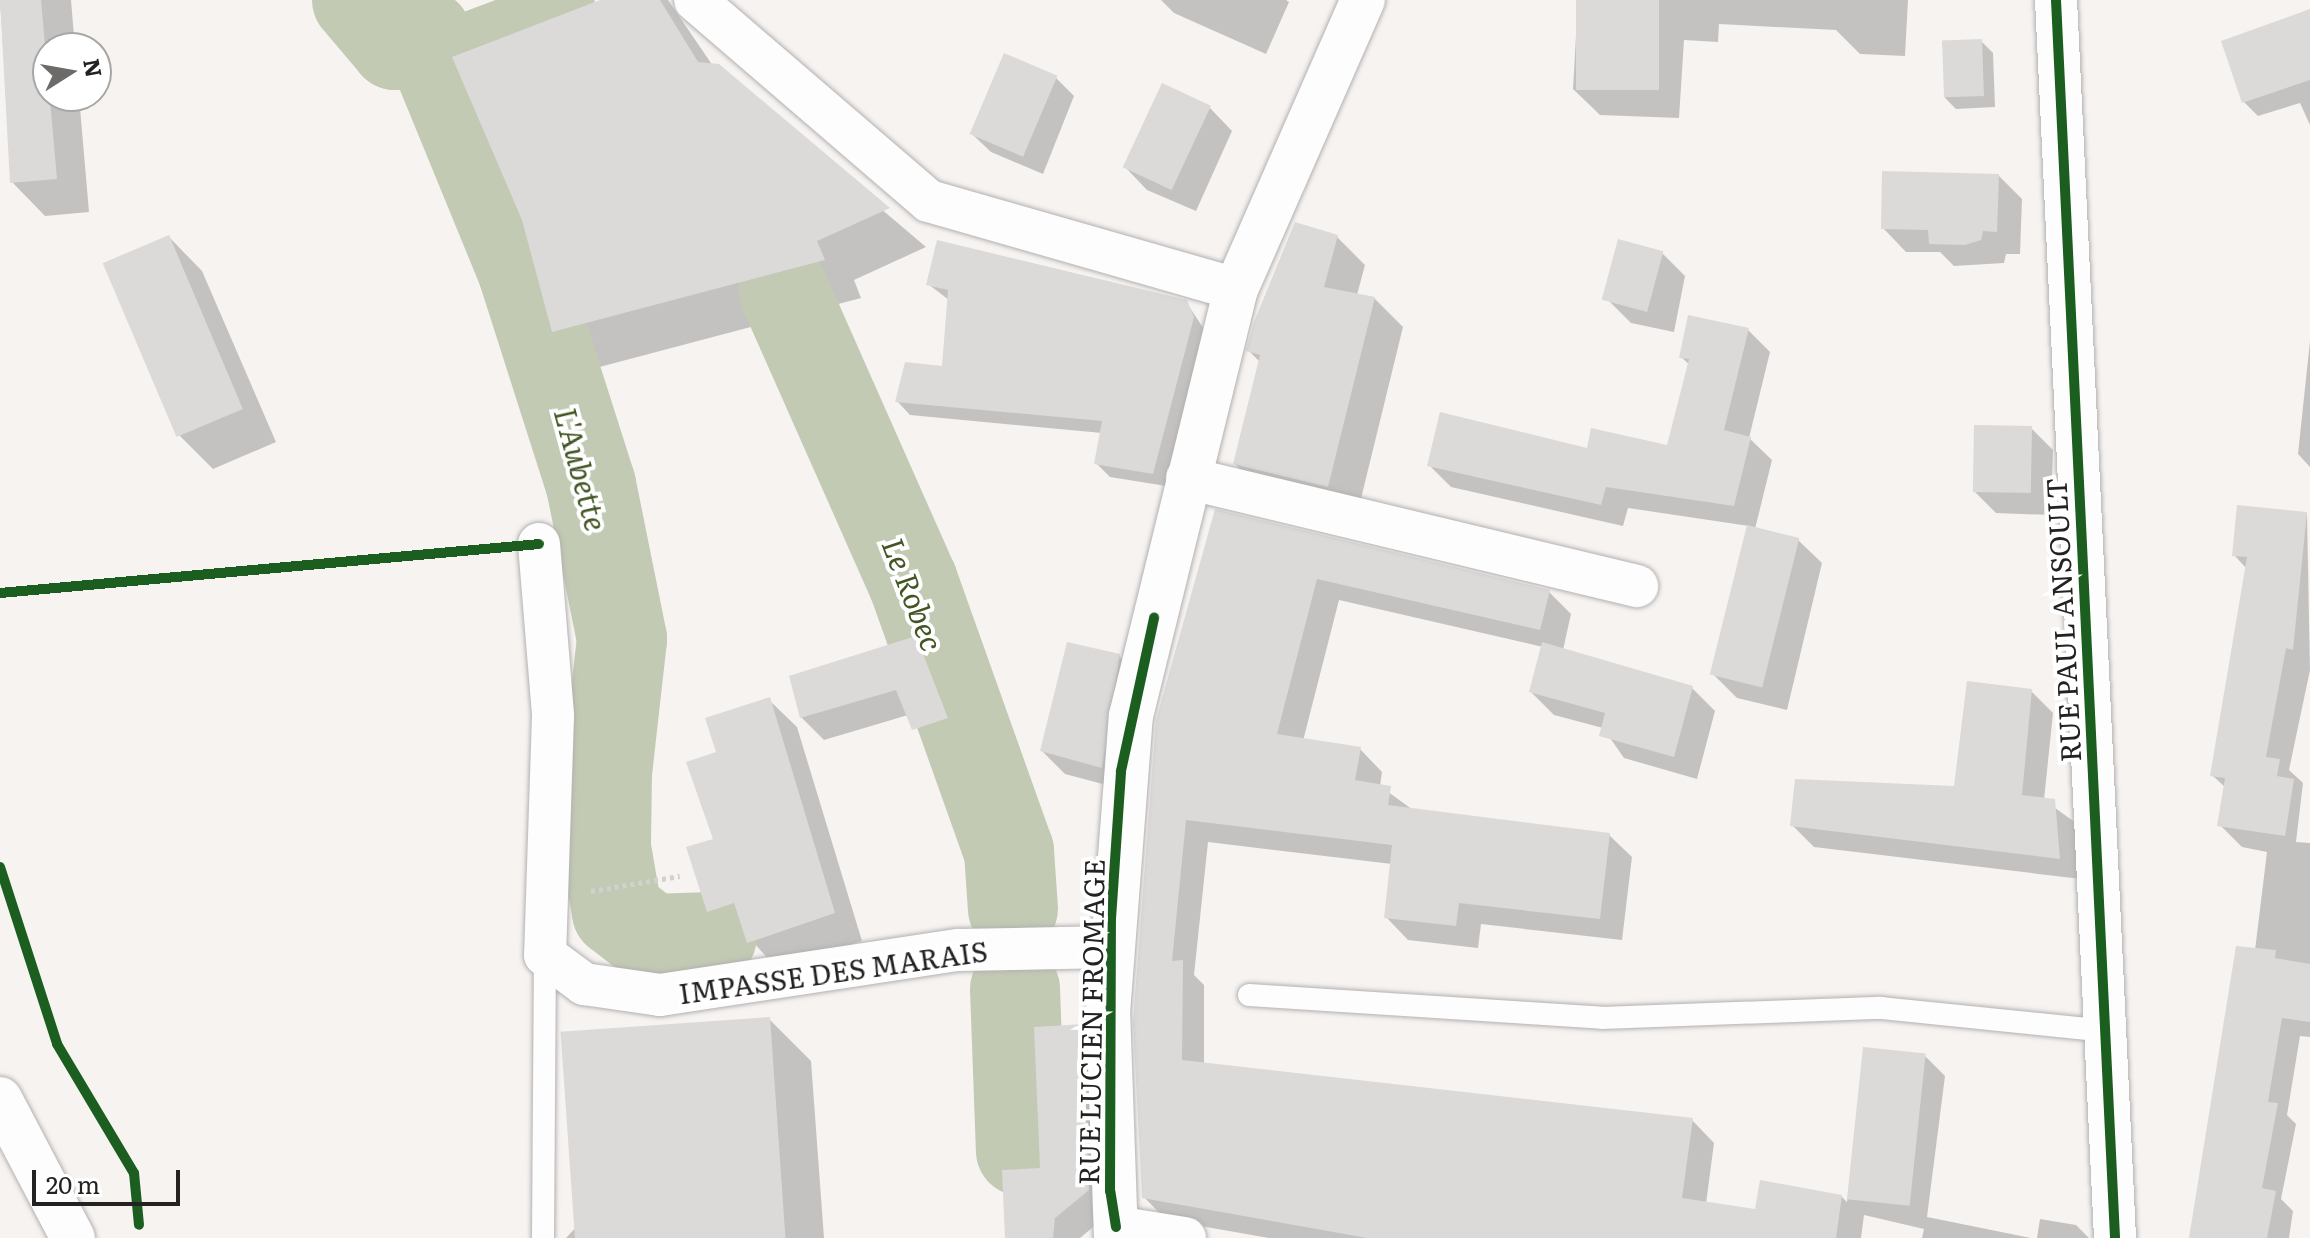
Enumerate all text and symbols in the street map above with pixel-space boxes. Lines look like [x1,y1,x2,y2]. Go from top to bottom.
north arrow [32,32,112,112]
text: N [76,55,112,80]
water label: L'Aubette [548,404,616,534]
street label: RUE PAUL ANSOULT [2038,477,2086,763]
water label: Le Robec [876,532,952,656]
street label: RUE LUCIEN FROMAGE [1070,859,1110,1185]
street label: IMPASSE DES MARAIS [676,933,990,1009]
scale bar [36,1154,184,1204]
text: 20 m [46,1166,100,1201]

